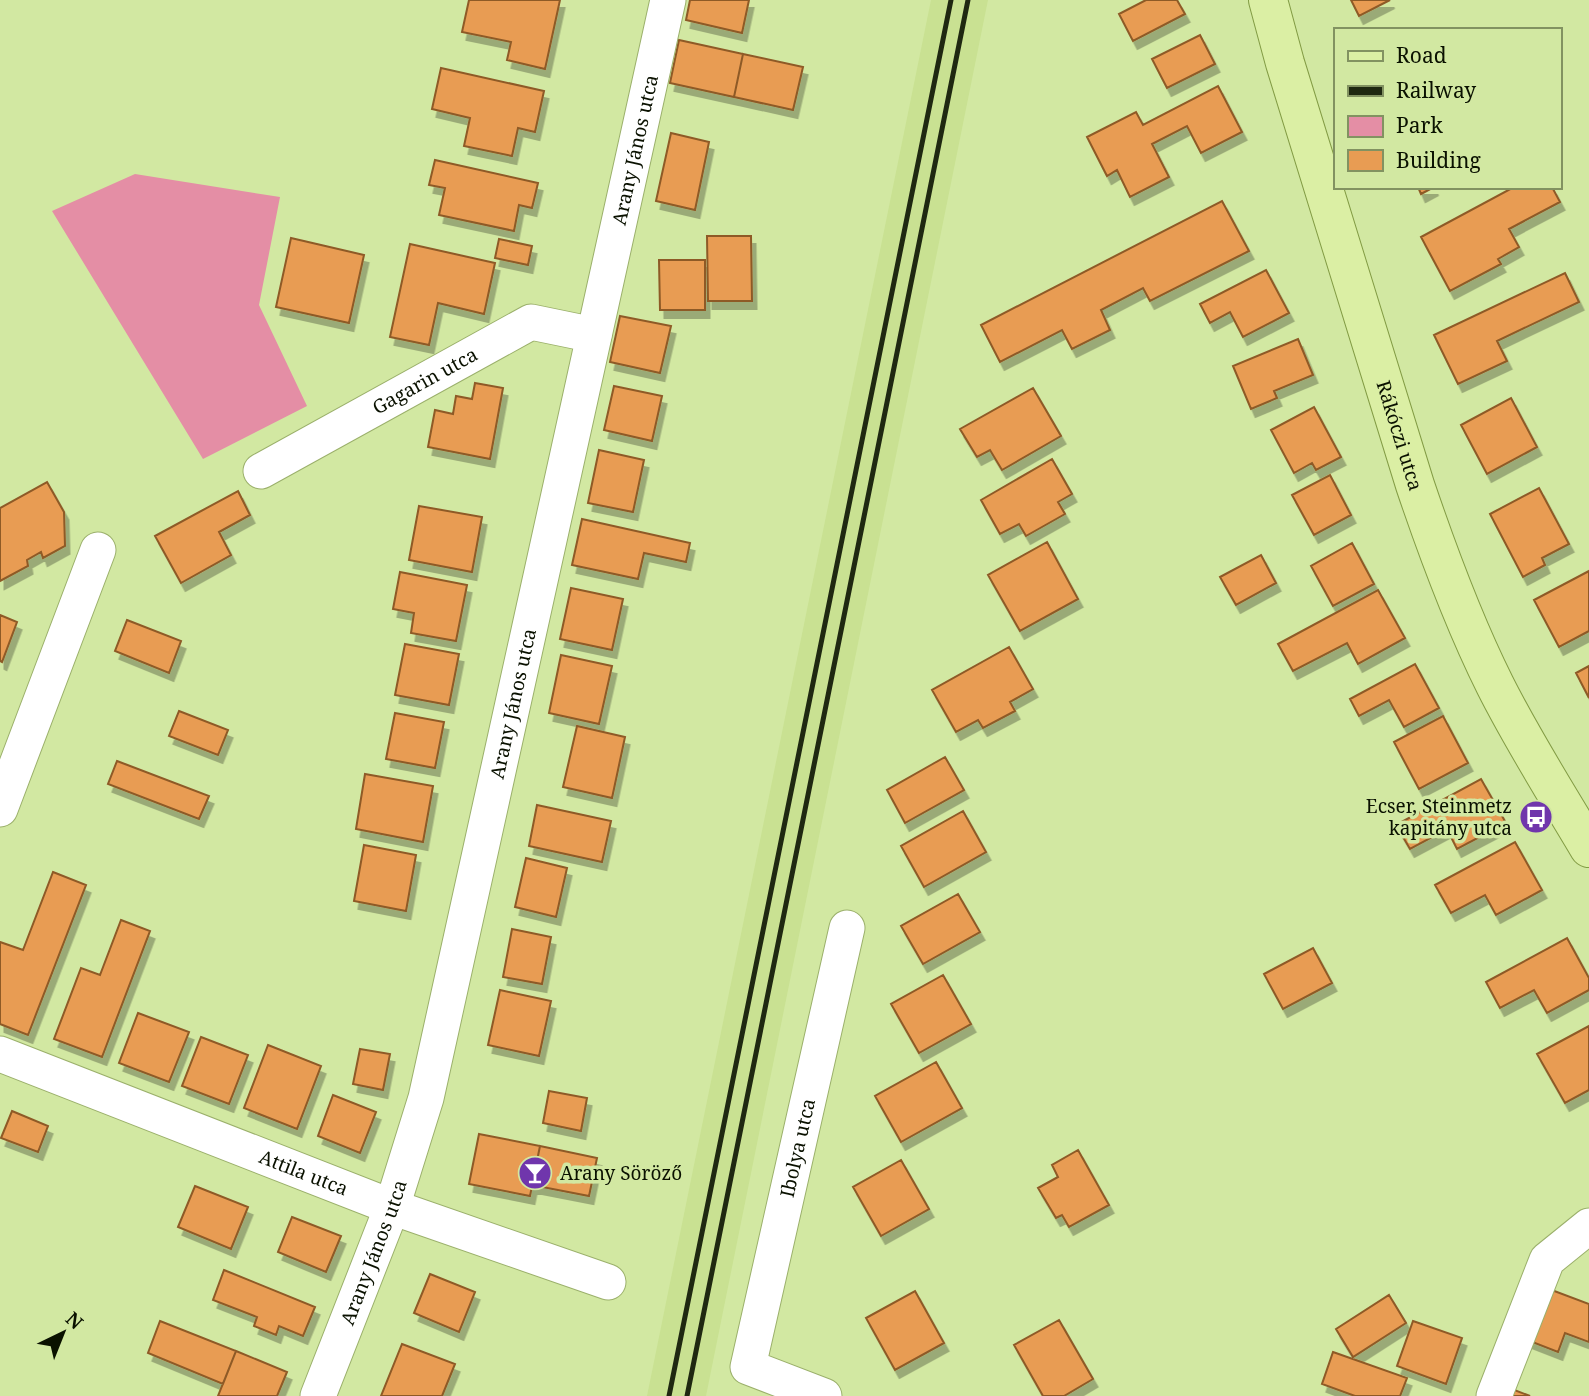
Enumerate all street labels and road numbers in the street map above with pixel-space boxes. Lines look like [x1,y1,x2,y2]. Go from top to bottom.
street label: Arany János utca [606,72,664,228]
street label: Gagarin utca [368,341,482,420]
street label: Rákóczi utca [1371,377,1429,494]
street label: Arany János utca [484,626,542,781]
street label: Ibolya utca [774,1096,821,1200]
street label: Attila utca [256,1143,352,1202]
street label: Arany János utca [334,1177,413,1329]

